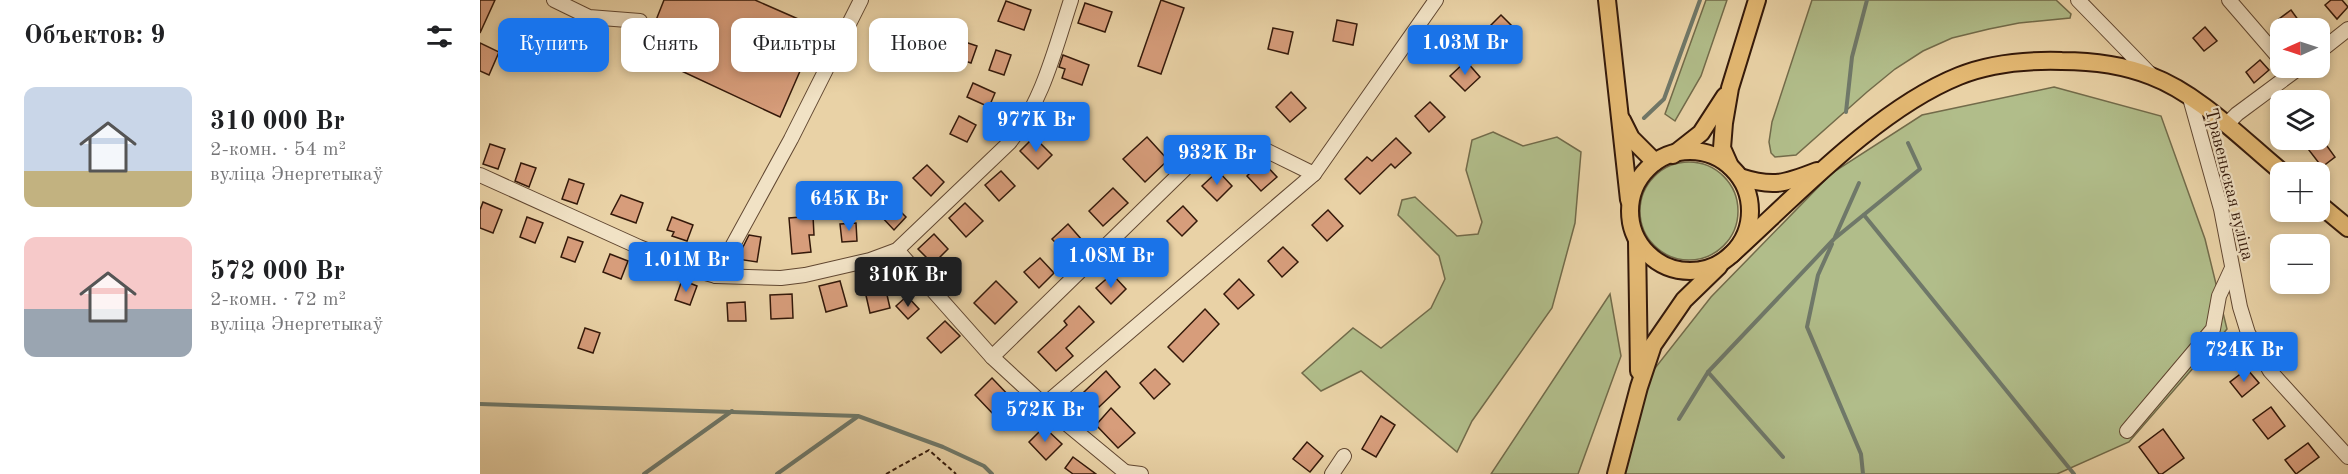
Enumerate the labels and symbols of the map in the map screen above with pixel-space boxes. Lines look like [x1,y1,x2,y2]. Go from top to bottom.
north arrow [2270,18,2330,78]
pin: 1.03M Br [1403,25,1527,76]
pin: 977K Br [981,102,1091,153]
street label: Травеньская вуліца [2201,106,2257,262]
pin: 932K Br [1162,135,1272,186]
pin: 645K Br [794,181,904,232]
pin: 1.08M Br [1049,238,1173,289]
pin: 1.01M Br [624,242,748,293]
pin: 310K Br [853,257,963,308]
pin: 724K Br [2189,332,2299,383]
pin: 572K Br [990,392,1100,443]

